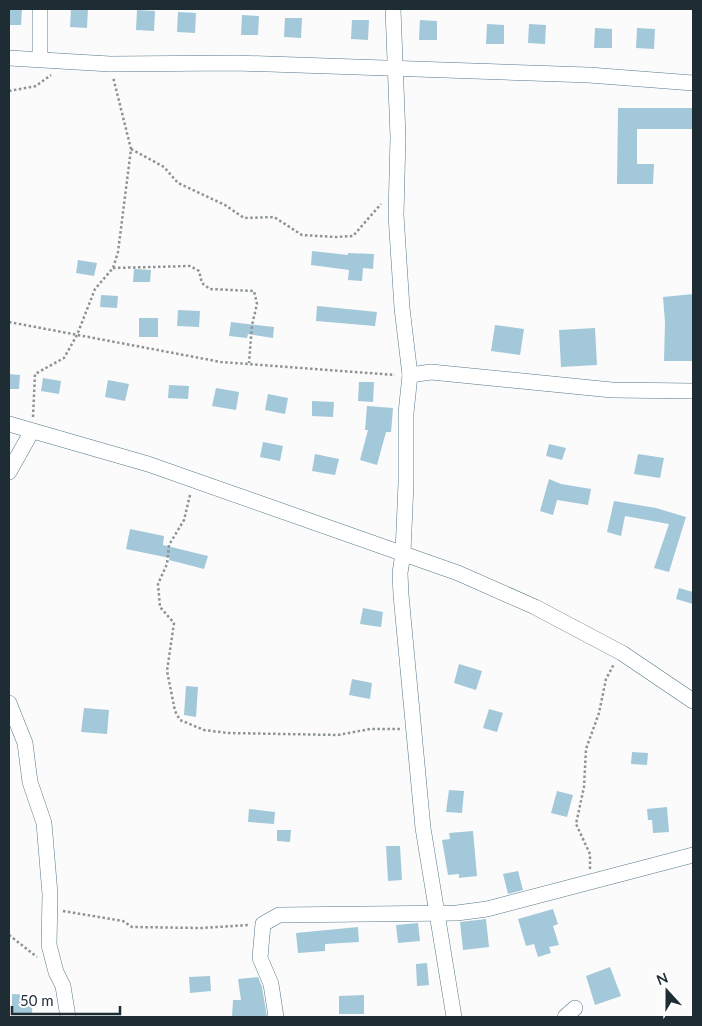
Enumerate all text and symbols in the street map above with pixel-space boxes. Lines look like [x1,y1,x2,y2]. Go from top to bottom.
north arrow [642,966,692,1016]
text: N [654,969,670,988]
scale bar [12,984,120,1016]
text: 50 m [20,991,54,1009]

